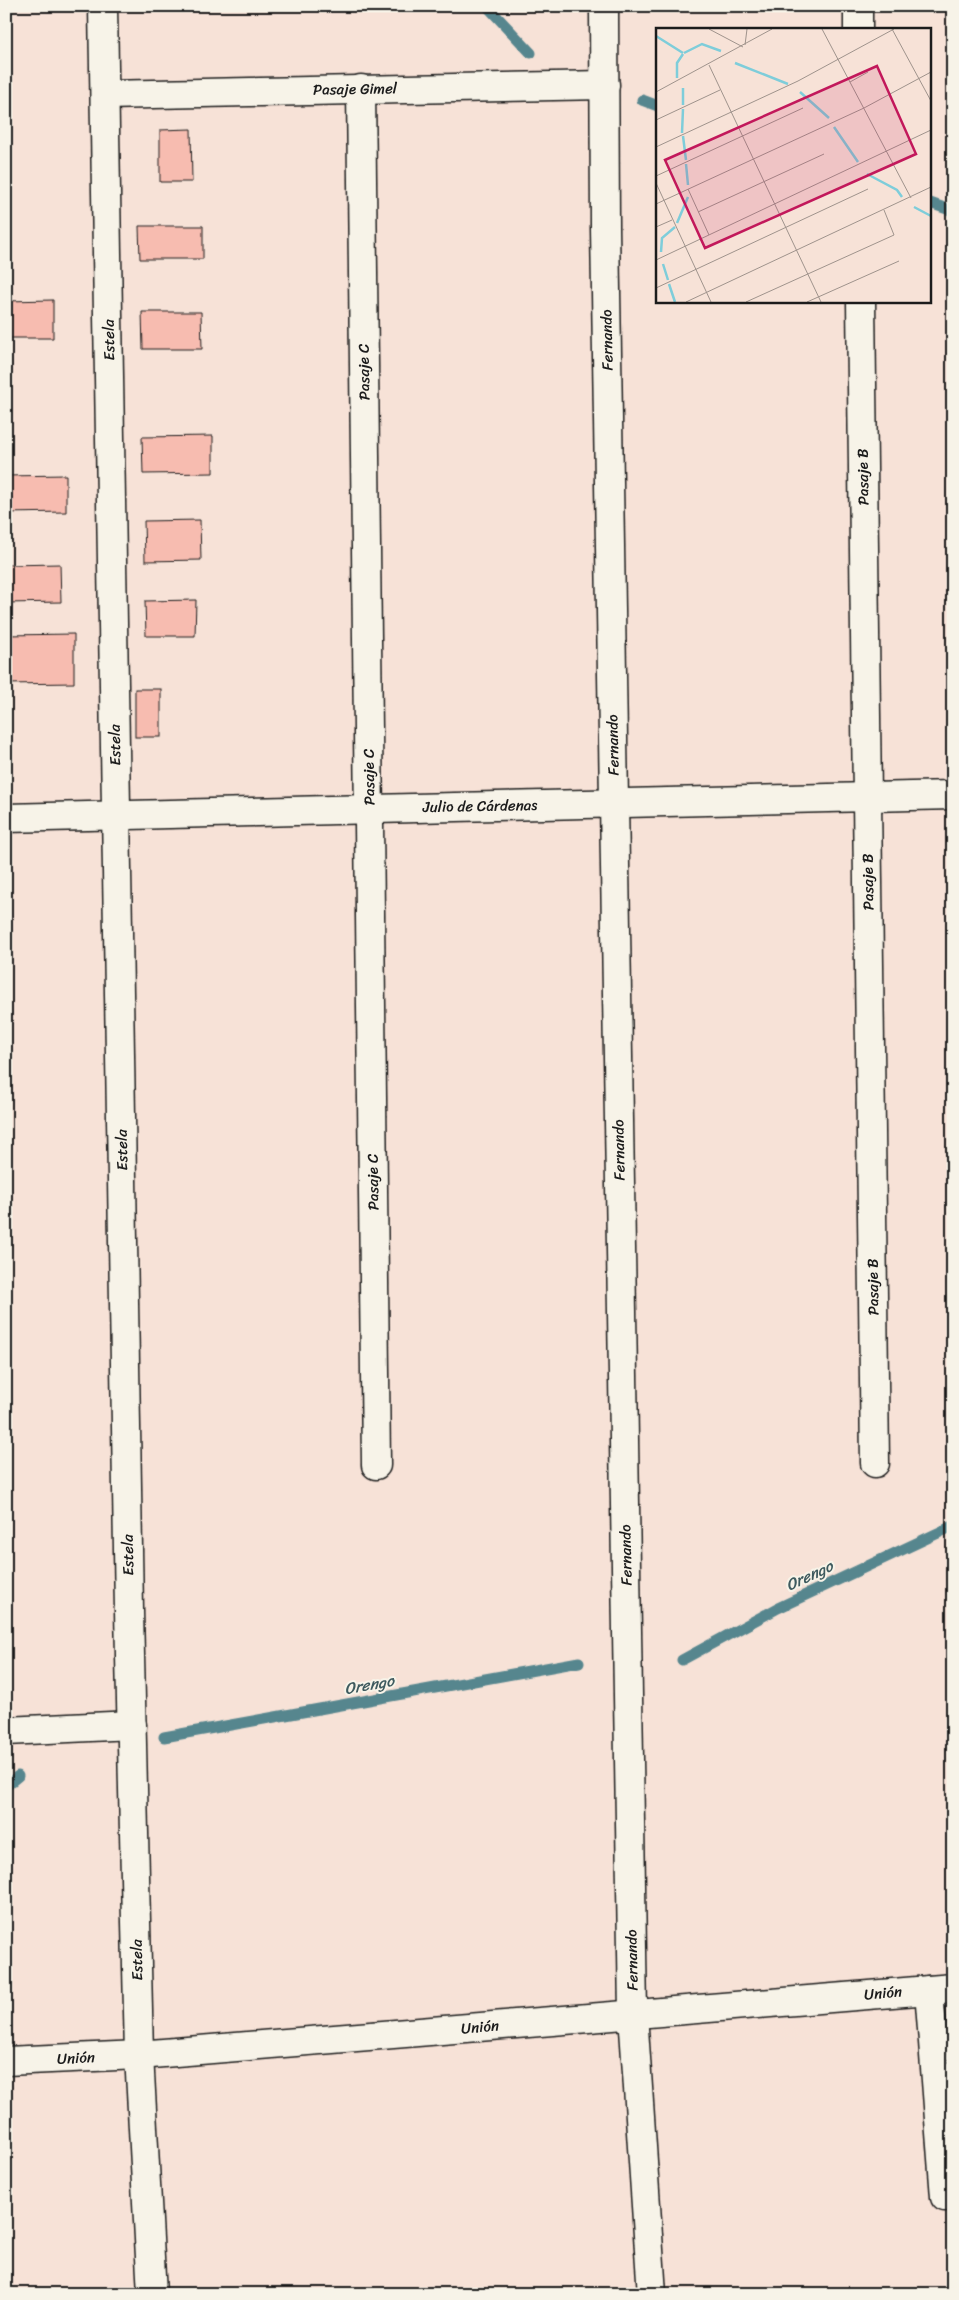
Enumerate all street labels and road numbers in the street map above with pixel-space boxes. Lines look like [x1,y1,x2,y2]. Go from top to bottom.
street label: Pasaje Gimel [313,75,398,103]
street label: Fernando [593,309,621,371]
street label: Estela [96,319,122,361]
street label: Pasaje C [350,343,377,400]
street label: Pasaje B [849,448,876,505]
street label: Fernando [599,714,627,776]
street label: Estela [102,724,128,766]
street label: Pasaje C [355,748,382,805]
street label: Julio de Cárdenas [421,792,538,820]
street label: Pasaje B [854,853,881,910]
street label: Fernando [605,1119,633,1181]
street label: Estela [109,1129,135,1171]
street label: Pasaje C [359,1153,386,1210]
street label: Pasaje B [859,1258,886,1315]
street label: Fernando [612,1524,640,1586]
street label: Estela [115,1534,141,1576]
street label: Fernando [618,1929,646,1991]
street label: Estela [124,1939,150,1981]
street label: Unión [863,1978,903,2008]
street label: Unión [460,2012,500,2042]
street label: Unión [56,2044,96,2072]

